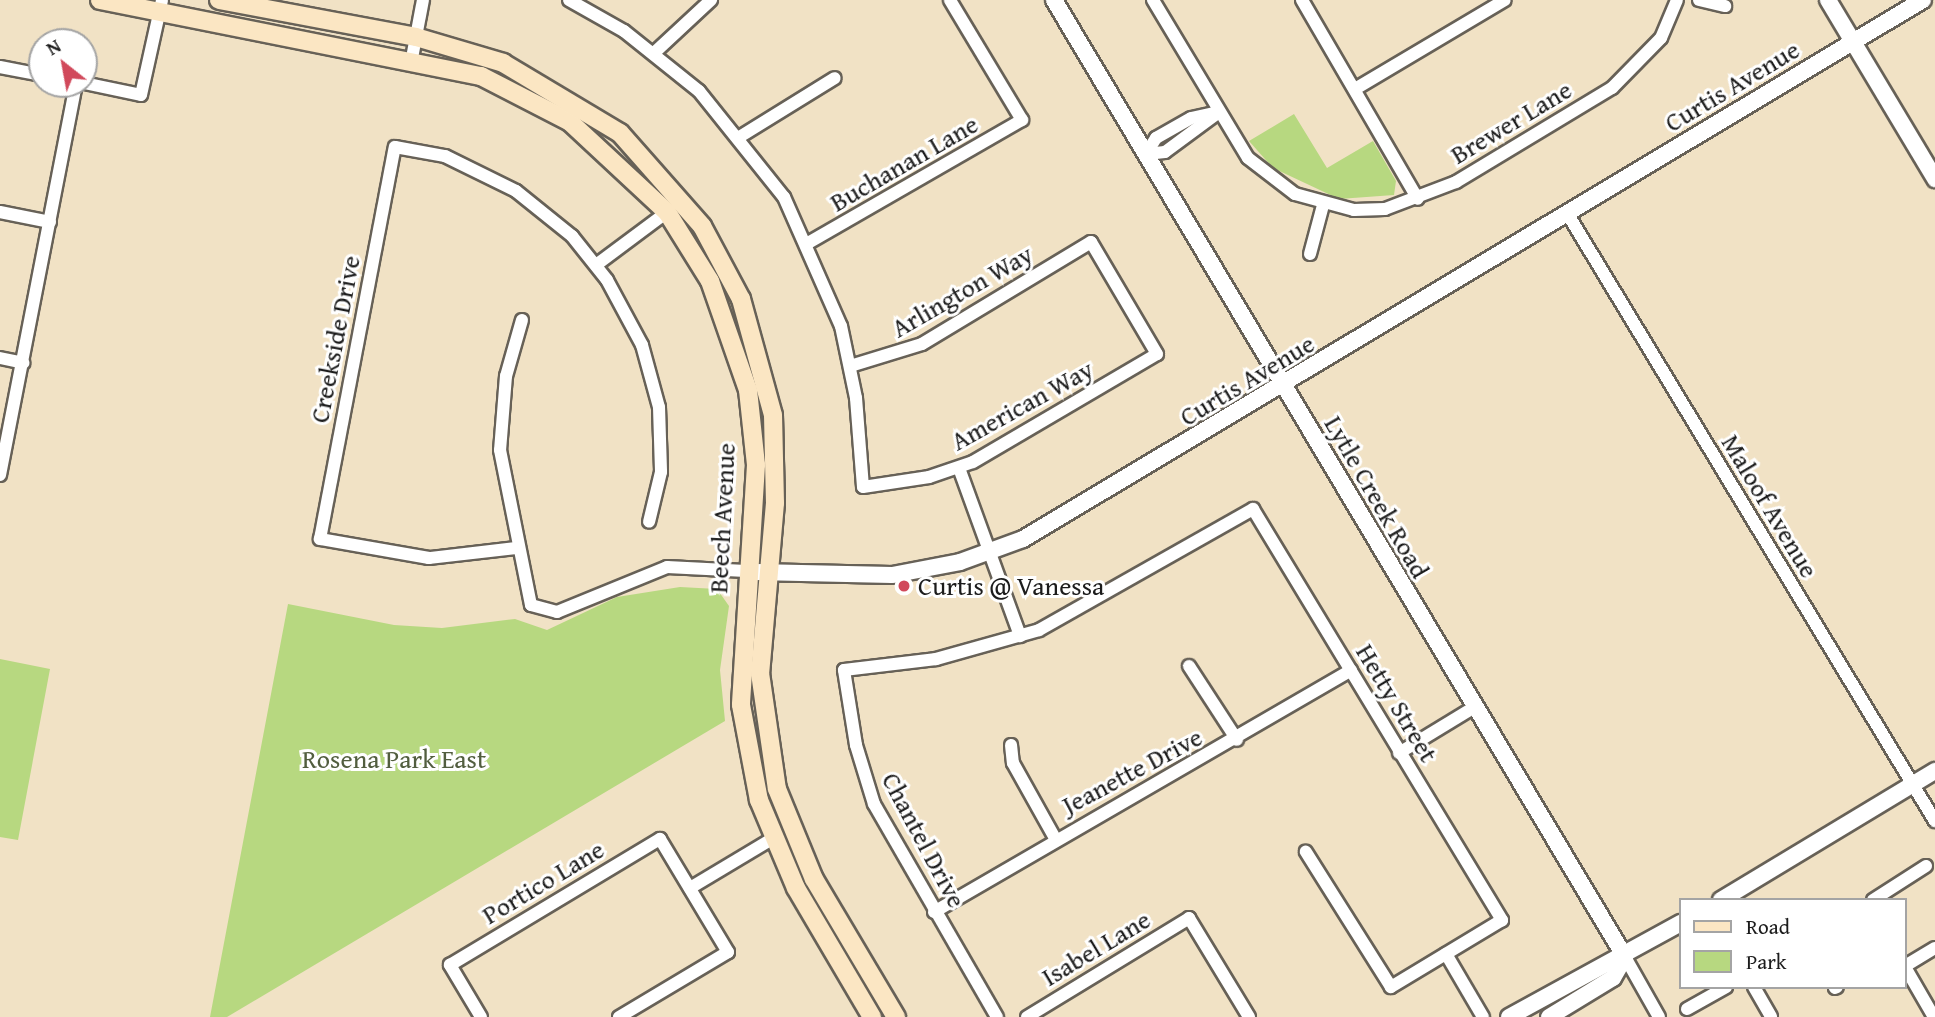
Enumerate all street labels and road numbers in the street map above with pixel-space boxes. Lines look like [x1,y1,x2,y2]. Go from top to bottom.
street label: Curtis Avenue [1659,34,1805,138]
street label: Brewer Lane [1445,74,1577,170]
street label: Buchanan Lane [824,108,984,218]
street label: Arlington Way [886,238,1038,344]
street label: Creekside Drive [303,253,367,425]
street label: Curtis Avenue [1174,328,1320,432]
street label: American Way [945,353,1099,457]
street label: Lytle Creek Road [1318,410,1436,584]
street label: Maloof Avenue [1715,429,1825,583]
street label: Beech Avenue [702,442,742,594]
street label: Hetty Street [1350,638,1444,768]
street label: Jeanette Drive [1057,721,1207,821]
street label: Chantel Drive [875,767,973,913]
street label: Portico Lane [476,833,610,931]
street label: Isabel Lane [1036,903,1156,993]

